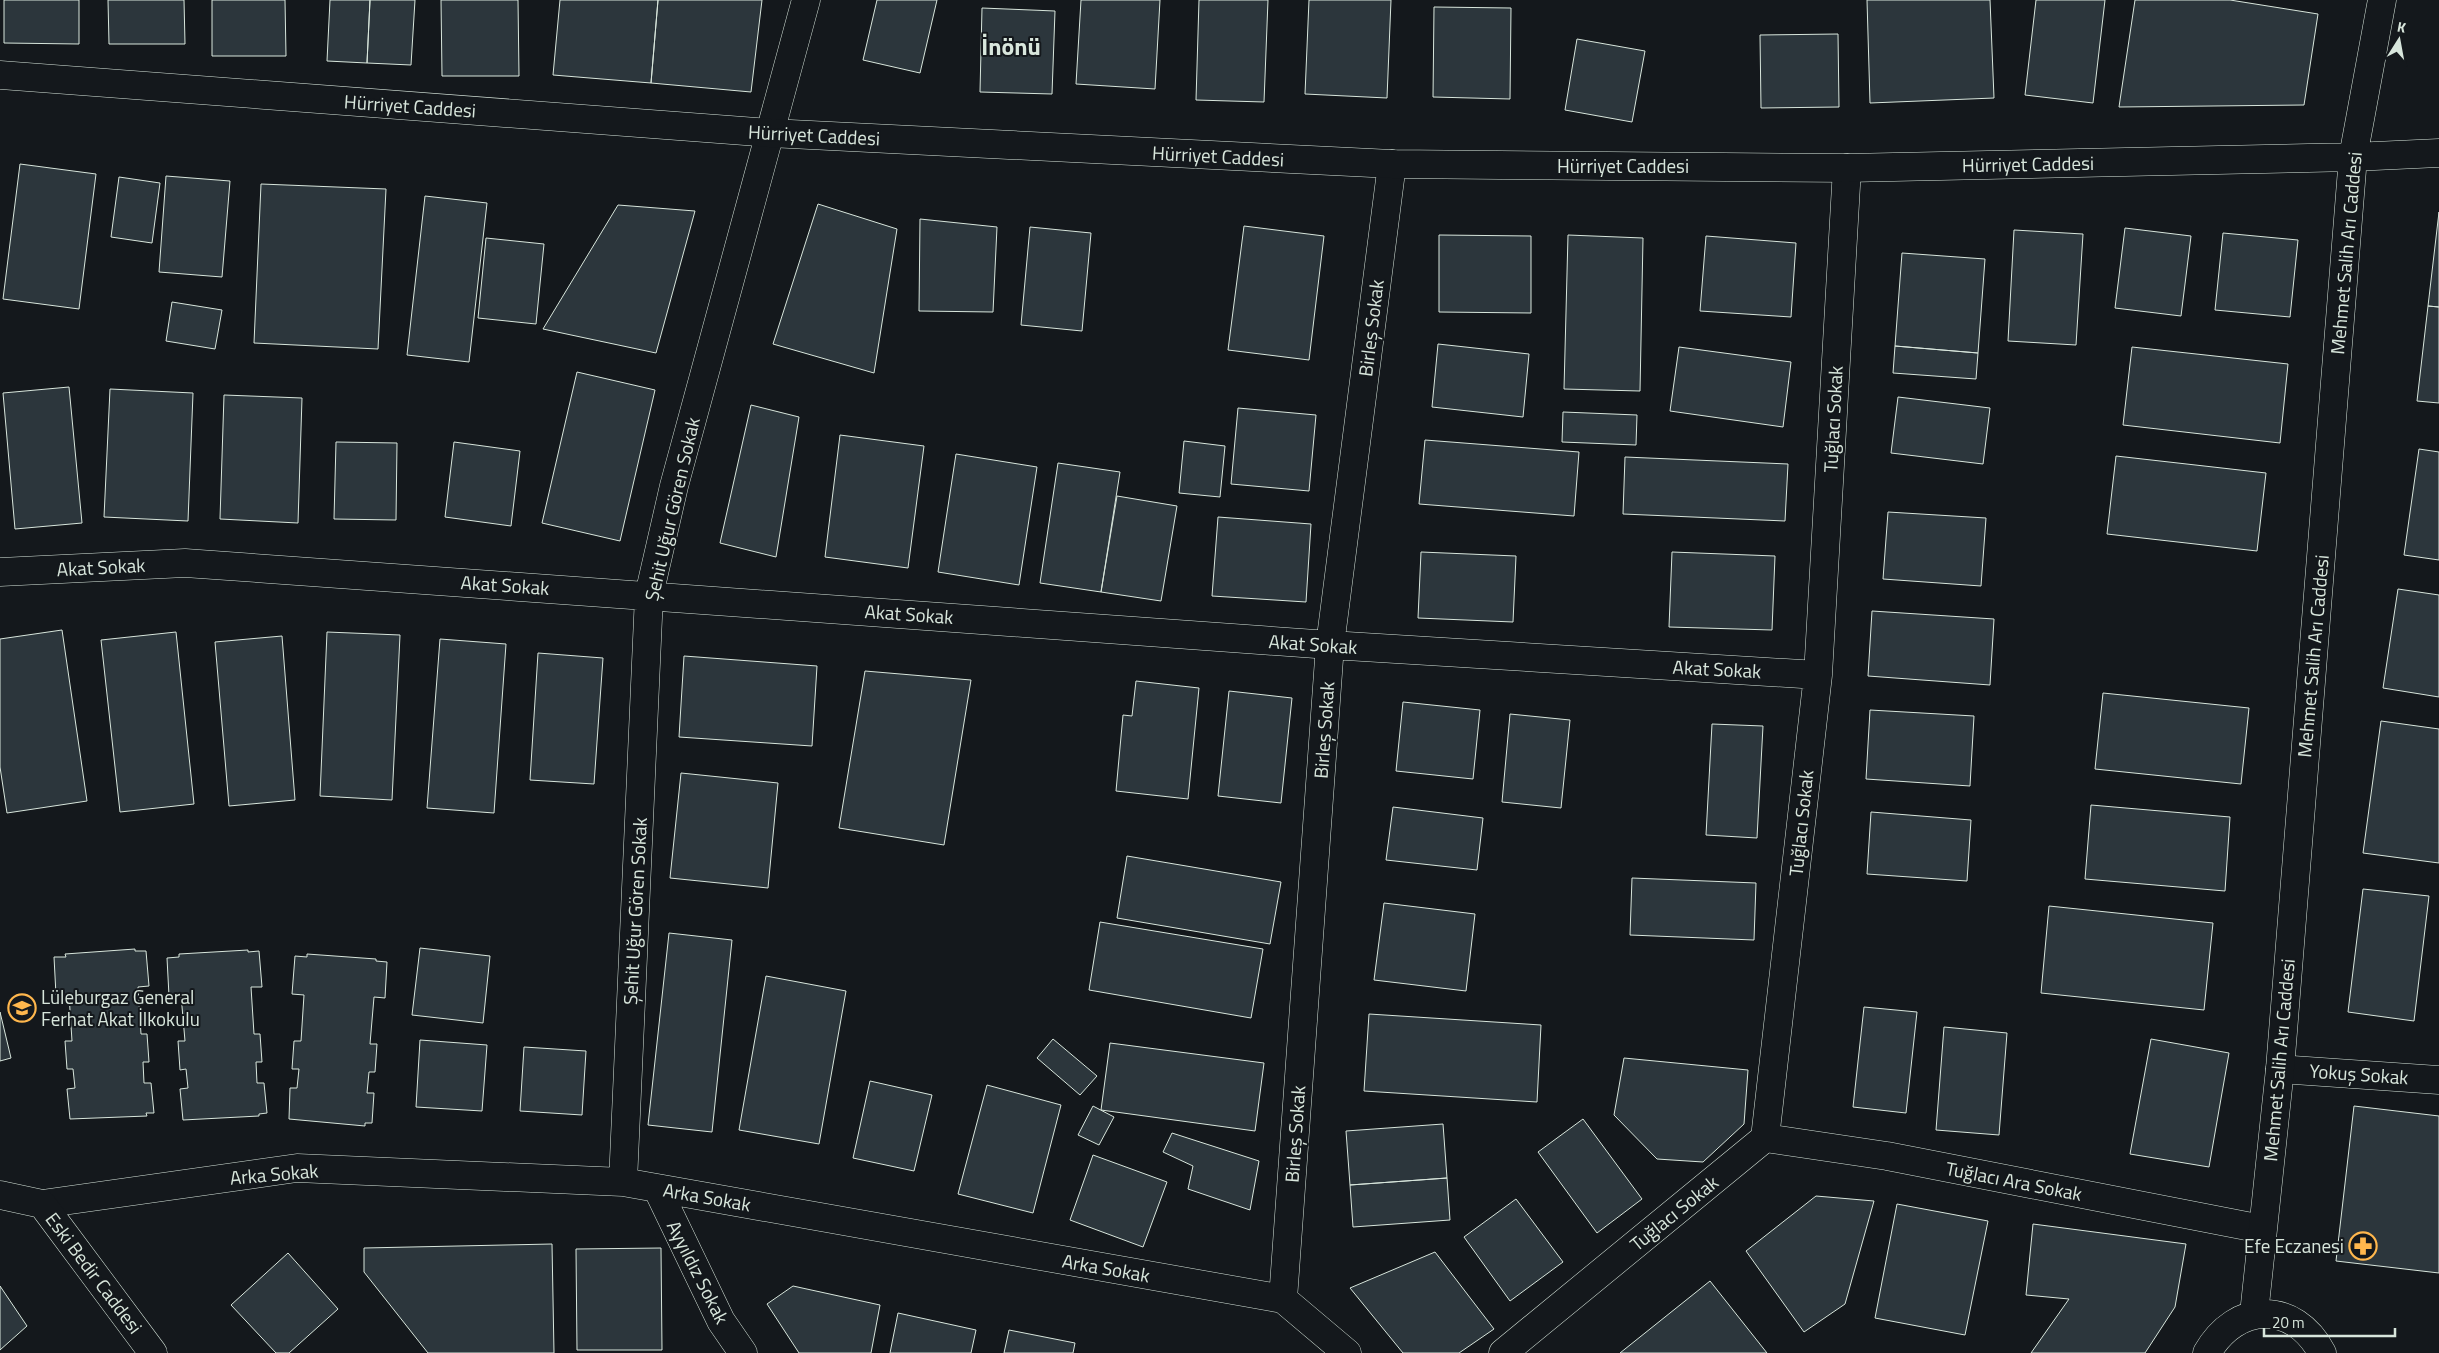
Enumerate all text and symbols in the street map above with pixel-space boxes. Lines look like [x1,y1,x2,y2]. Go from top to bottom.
north arrow [2374,15,2424,65]
text: K [2395,16,2408,38]
district label: İnönü [981,28,1041,64]
street label: Hürriyet Caddesi [343,86,477,125]
street label: Hürriyet Caddesi [747,117,881,152]
street label: Hürriyet Caddesi [1151,138,1285,173]
street label: Hürriyet Caddesi [1962,148,2094,179]
street label: Mehmet Salih Arı Caddesi [2322,150,2369,356]
street label: Hürriyet Caddesi [1557,151,1689,180]
street label: Birleş Sokak [1350,278,1391,378]
street label: Tuğlacı Sokak [1815,365,1850,473]
street label: Şehit Uğur Gören Sokak [636,414,707,604]
street label: Akat Sokak [56,550,146,583]
street label: Mehmet Salih Arı Caddesi [2289,553,2336,759]
street label: Akat Sokak [460,567,550,602]
street label: Akat Sokak [864,596,954,631]
street label: Akat Sokak [1268,626,1358,661]
street label: Akat Sokak [1672,652,1762,685]
street label: Birleş Sokak [1306,680,1341,780]
street label: Tuğlacı Sokak [1781,768,1821,878]
street label: Şehit Uğur Gören Sokak [615,816,654,1006]
street label: Mehmet Salih Arı Caddesi [2255,957,2302,1163]
place label: Lüleburgaz General Ferhat Akat İlkokulu [41,982,200,1033]
school or university icon: Lüleburgaz General Ferhat Akat İlkokulu [7,993,37,1023]
street label: Yokuş Sokak [2309,1056,2409,1091]
street label: Birleş Sokak [1277,1084,1312,1184]
street label: Tuğlacı Ara Sokak [1943,1153,2085,1208]
street label: Arka Sokak [229,1155,319,1192]
street label: Tuğlacı Sokak [1623,1168,1724,1257]
street label: Arka Sokak [661,1175,753,1218]
street label: Eski Bedir Caddesi [39,1206,150,1340]
street label: Ayyıldız Sokak [660,1215,737,1329]
place label: Efe Eczanesi [2244,1231,2344,1260]
pharmacy icon: Efe Eczanesi [2348,1231,2378,1261]
street label: Arka Sokak [1060,1246,1152,1289]
scale bar [2264,1306,2395,1338]
text: 20 m [2272,1311,2305,1334]

